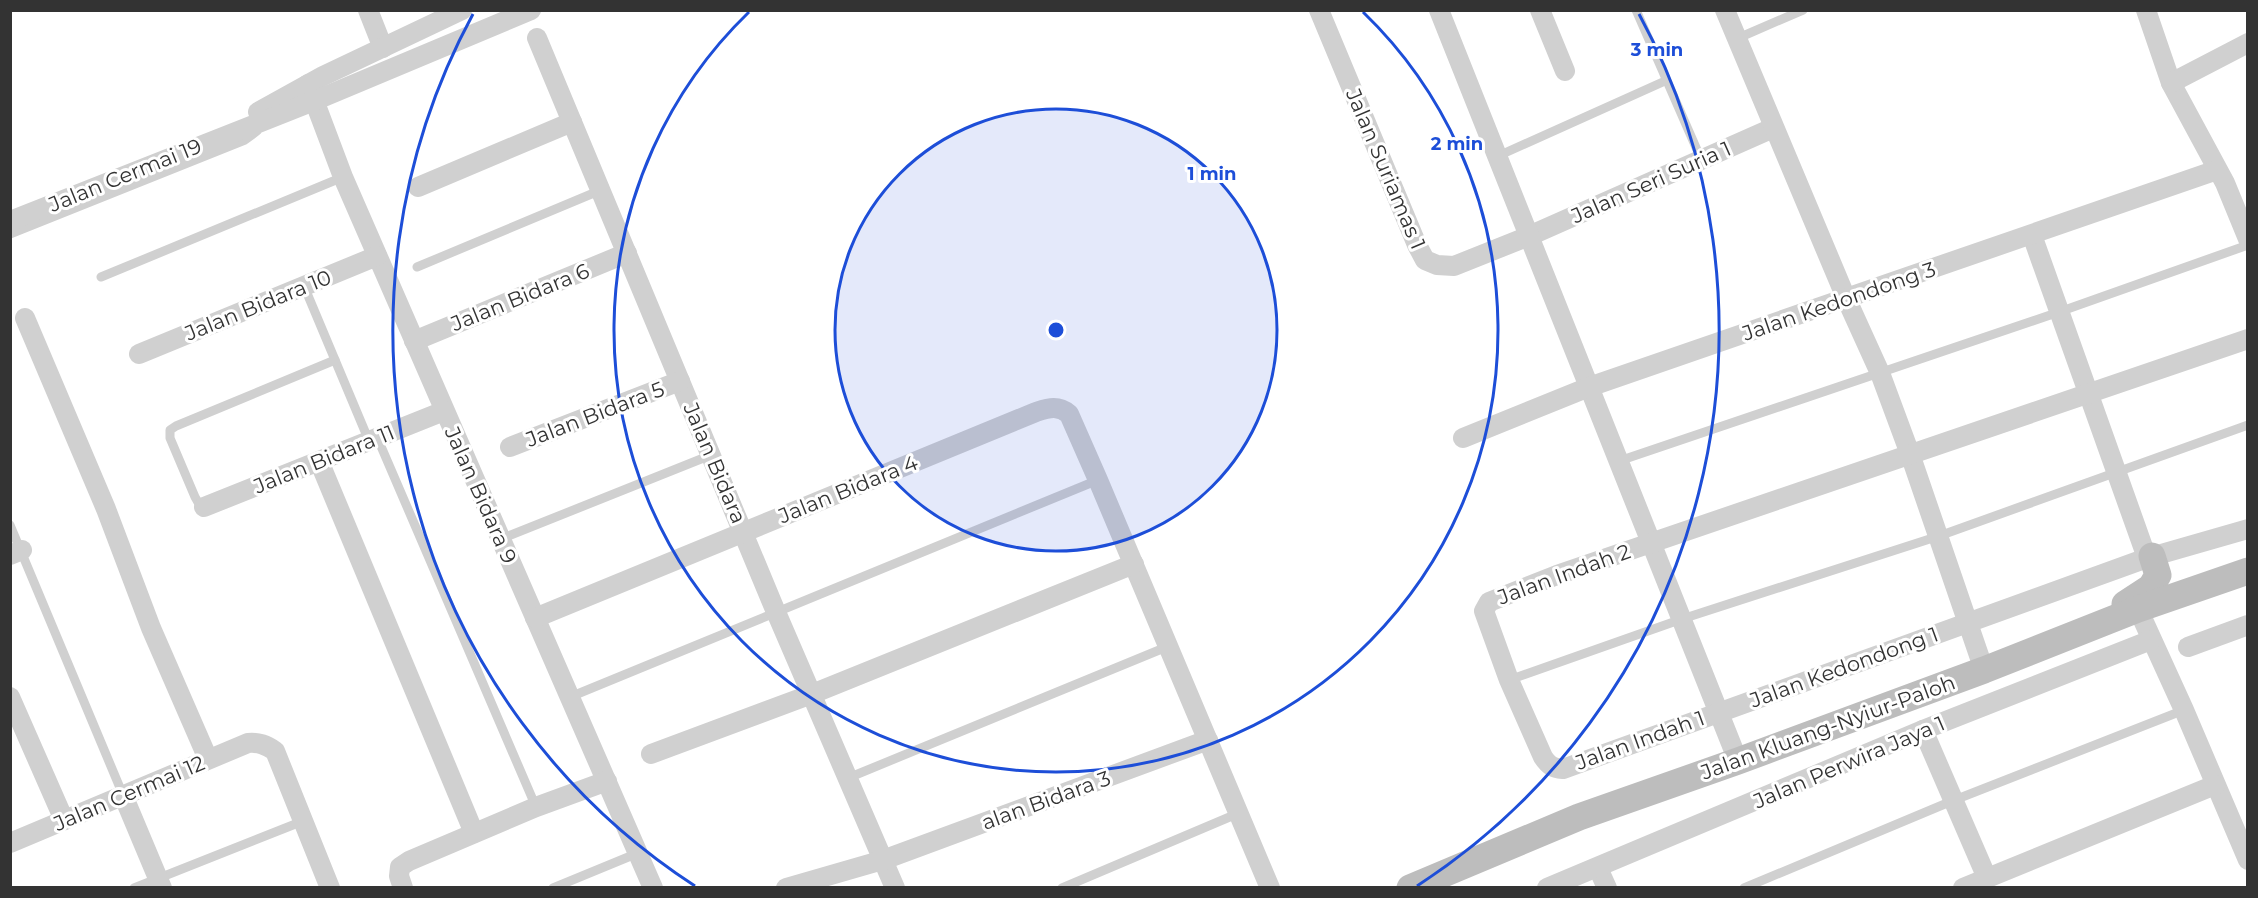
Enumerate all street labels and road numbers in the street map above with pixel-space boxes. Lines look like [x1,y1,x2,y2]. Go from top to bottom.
street label: Jalan Suriamas 1 [1341,84,1431,253]
street label: Jalan Cermai 19 [44,133,205,217]
street label: Jalan Seri Suria 1 [1566,136,1735,229]
street label: Jalan Kedondong 3 [1738,256,1939,346]
street label: Jalan Bidara 6 [446,258,593,337]
street label: Jalan Bidara 10 [180,264,335,346]
street label: Jalan Bidara 5 [521,376,668,452]
street label: Jalan Bidara [678,398,752,527]
street label: Jalan Bidara 11 [249,419,398,499]
street label: Jalan Bidara 9 [439,422,522,567]
street label: Jalan Bidara 4 [774,450,921,529]
street label: Jalan Indah 2 [1493,538,1634,610]
street label: Jalan Kedondong 1 [1746,621,1942,713]
street label: Jalan Kluang-Nyiur-Paloh [1696,669,1959,785]
street label: Jalan Indah 1 [1571,705,1708,775]
street label: Jalan Perwira Jaya 1 [1749,710,1948,814]
street label: Jalan Cermai 12 [49,750,208,836]
street label: alan Bidara 3 [978,765,1114,835]

